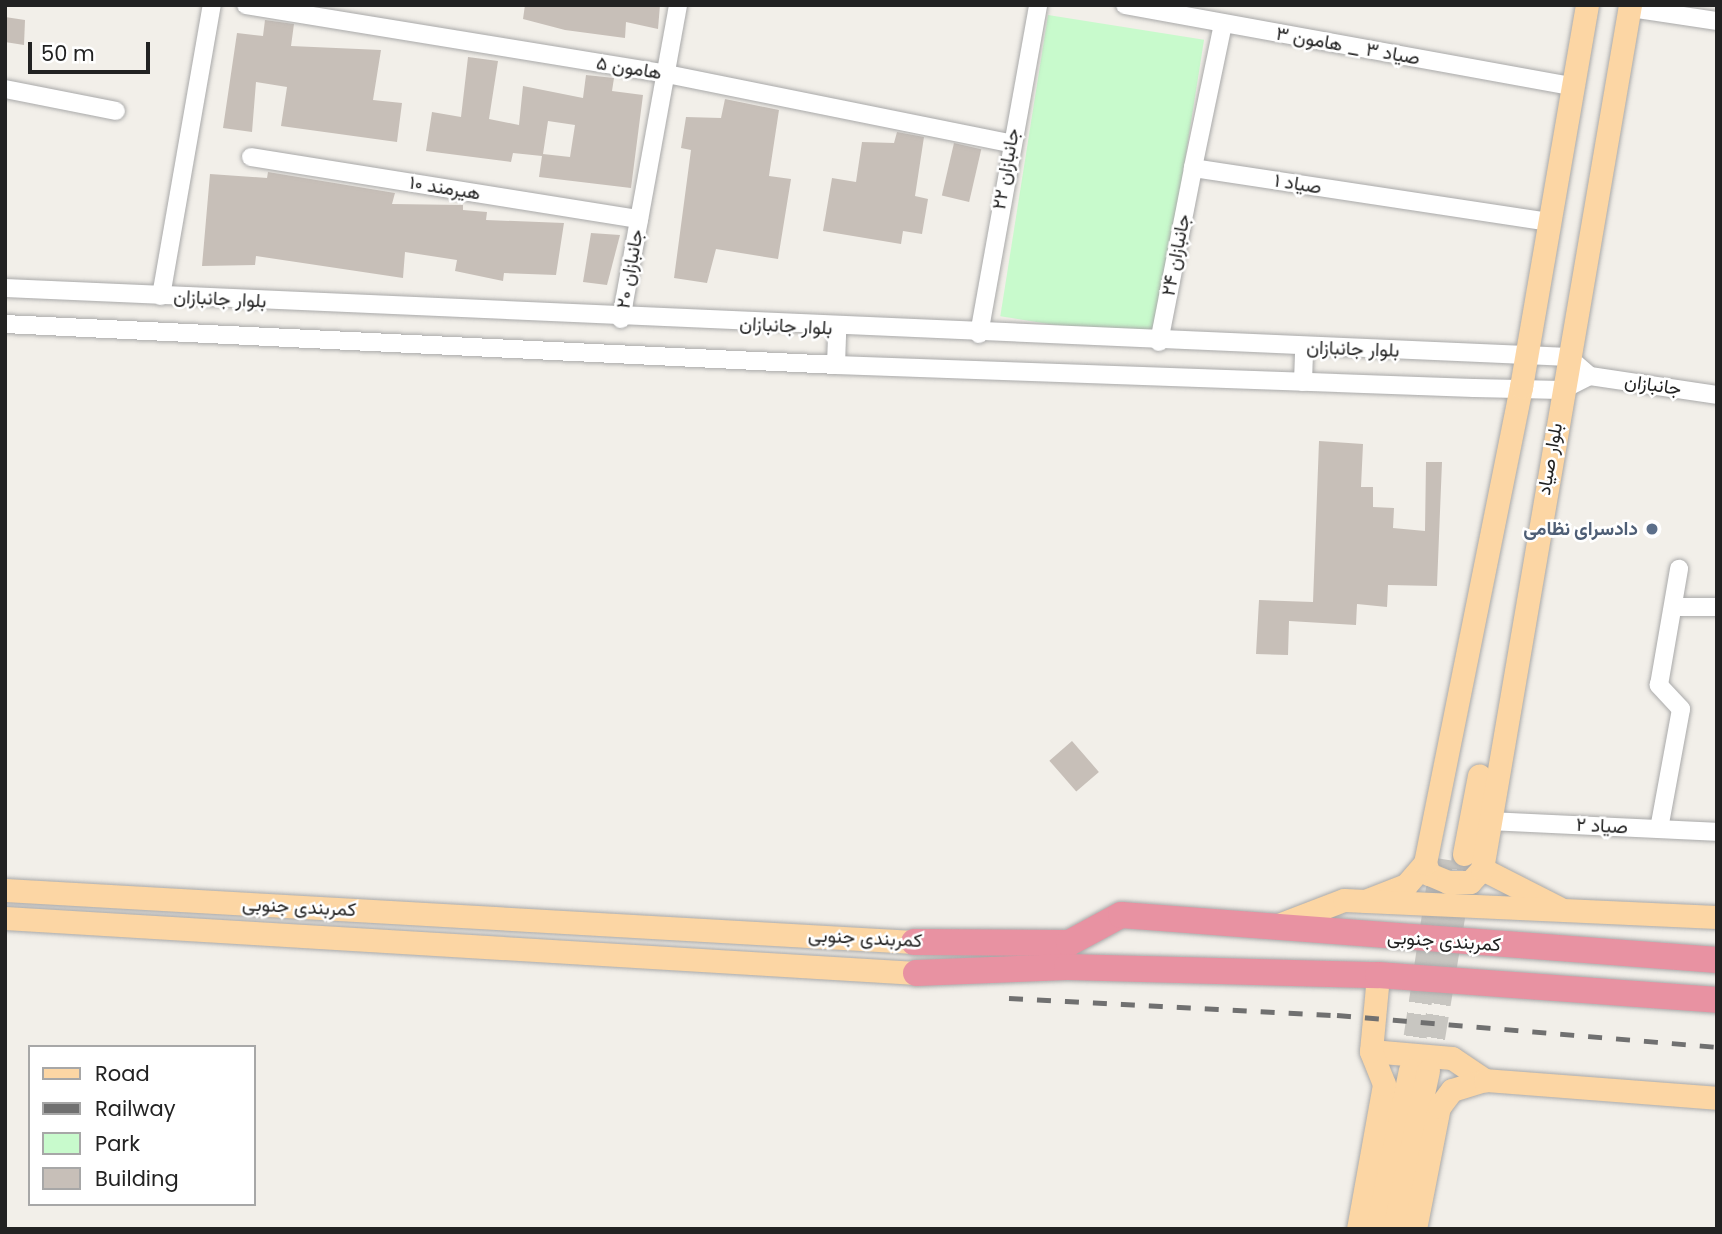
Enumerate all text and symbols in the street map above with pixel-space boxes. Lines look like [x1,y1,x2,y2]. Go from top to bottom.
street label: صیاد ۳ _ هامون ۳ [1274,22,1422,70]
scale bar [32,28,154,72]
text: 50 m [41,39,95,68]
street label: هامون ۵ [595,52,663,84]
street label: جانبازان ۲۲ [988,127,1024,211]
street label: صیاد ۱ [1273,169,1323,199]
street label: هیرمند ۱۰ [408,171,482,205]
street label: جانبازان ۲۴ [1157,212,1195,298]
street label: جانبازان ۲۰ [612,228,648,310]
street label: بلوار جانبازان [173,285,267,313]
street label: بلوار جانبازان [739,312,833,340]
street label: بلوار جانبازان [1306,336,1400,362]
street label: جانبازان [1623,370,1683,400]
street label: بلوار صیاد [1532,421,1568,497]
place label: دادسرای نظامی [1523,518,1638,540]
marker: دادسرای نظامی [1644,521,1660,537]
street label: صیاد ۲ [1576,813,1628,839]
street label: کمربندی جنوبی [241,893,357,921]
street label: کمربندی جنوبی [807,924,923,952]
street label: کمربندی جنوبی [1386,926,1502,956]
legend [28,1045,256,1206]
text: Road [95,1059,150,1088]
text: Railway [95,1094,176,1123]
text: Park [95,1129,140,1158]
text: Building [95,1164,179,1193]

